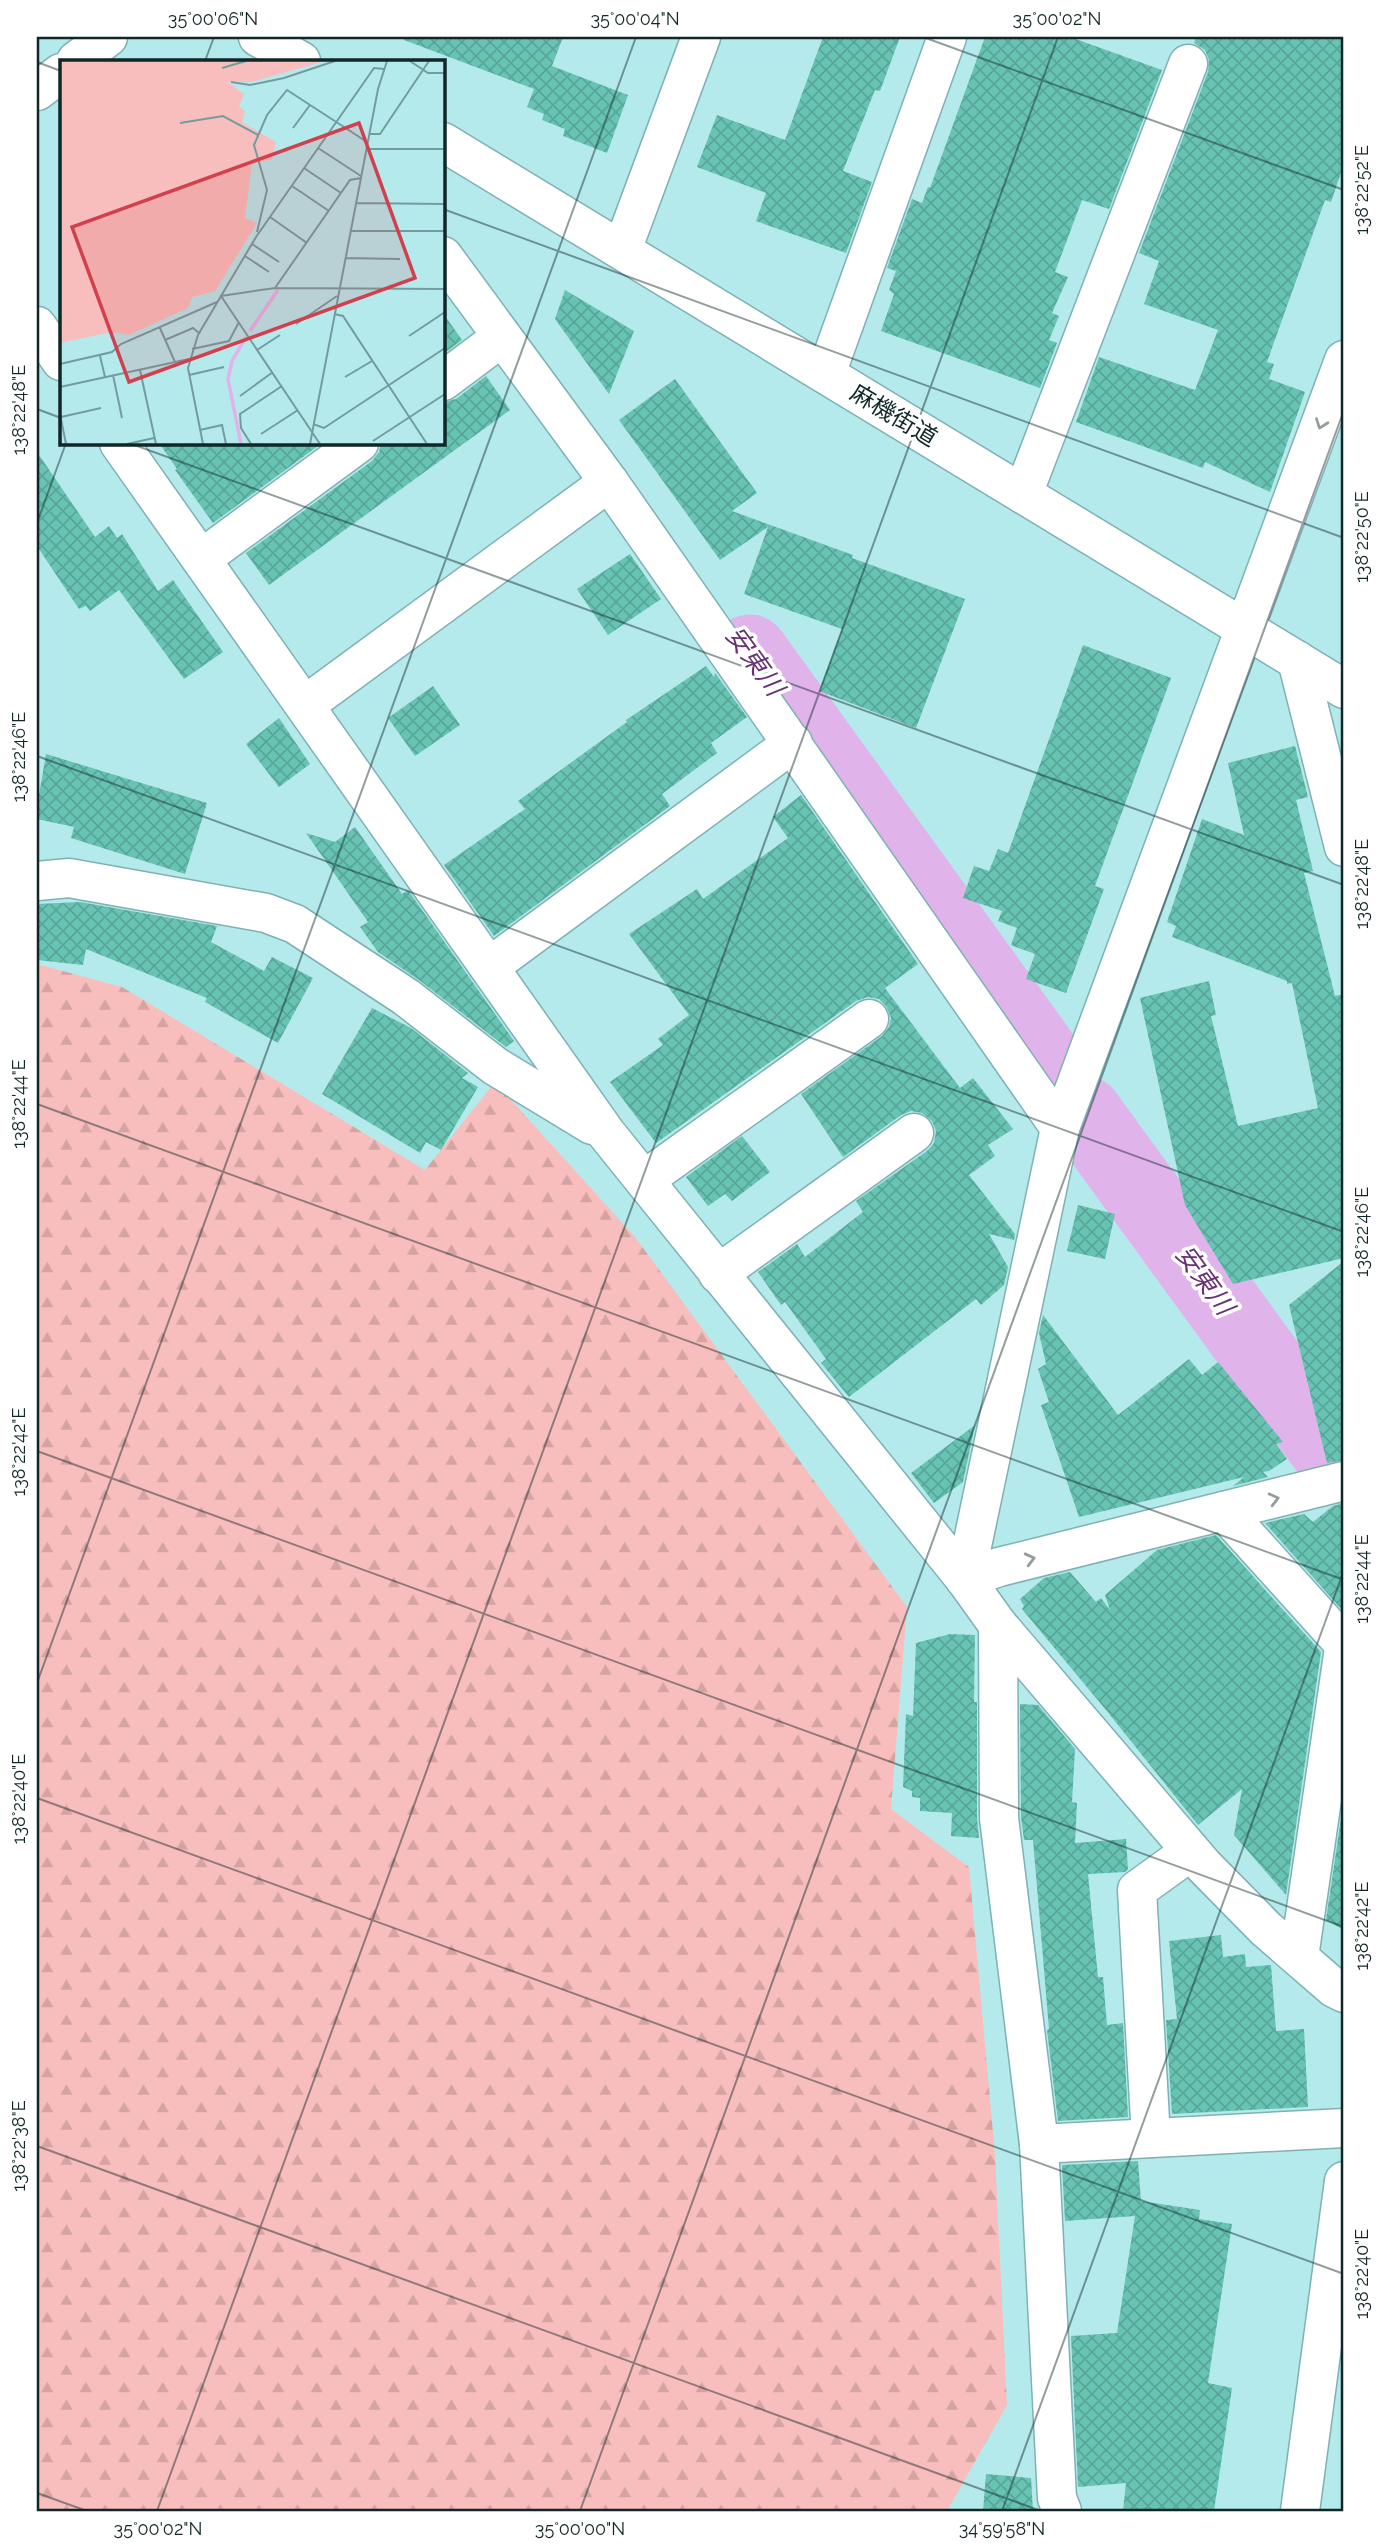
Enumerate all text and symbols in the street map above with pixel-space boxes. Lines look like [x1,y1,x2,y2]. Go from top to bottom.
text: 35°00'06"N [168,8,258,29]
text: 35°00'04"N [590,8,680,29]
text: 35°00'02"N [1013,8,1101,29]
inset map [60,60,444,444]
text: 138°22'52"E [1351,145,1372,235]
text: 138°22'48"E [8,365,29,455]
street label: 麻機街道 [845,378,943,452]
one-way arrow [1315,418,1329,430]
text: 138°22'50"E [1351,491,1372,583]
water label: 安東川 [720,621,792,704]
text: 138°22'46"E [8,712,29,802]
text: 138°22'48"E [1351,839,1372,929]
text: 138°22'44"E [8,1059,29,1149]
text: 138°22'46"E [1351,1187,1372,1277]
water label: 安東川 [1170,1240,1242,1323]
text: 138°22'42"E [8,1407,29,1497]
one-way arrow [1268,1493,1280,1507]
text: 138°22'44"E [1351,1534,1372,1624]
one-way arrow [1024,1553,1036,1567]
text: 138°22'40"E [8,1754,29,1844]
text: 138°22'42"E [1351,1881,1372,1971]
text: 138°22'38"E [8,2100,29,2192]
text: 138°22'40"E [1351,2229,1372,2319]
text: 35°00'02"N [114,2518,202,2539]
text: 35°00'00"N [535,2518,625,2539]
text: 34°59'58"N [959,2518,1045,2539]

